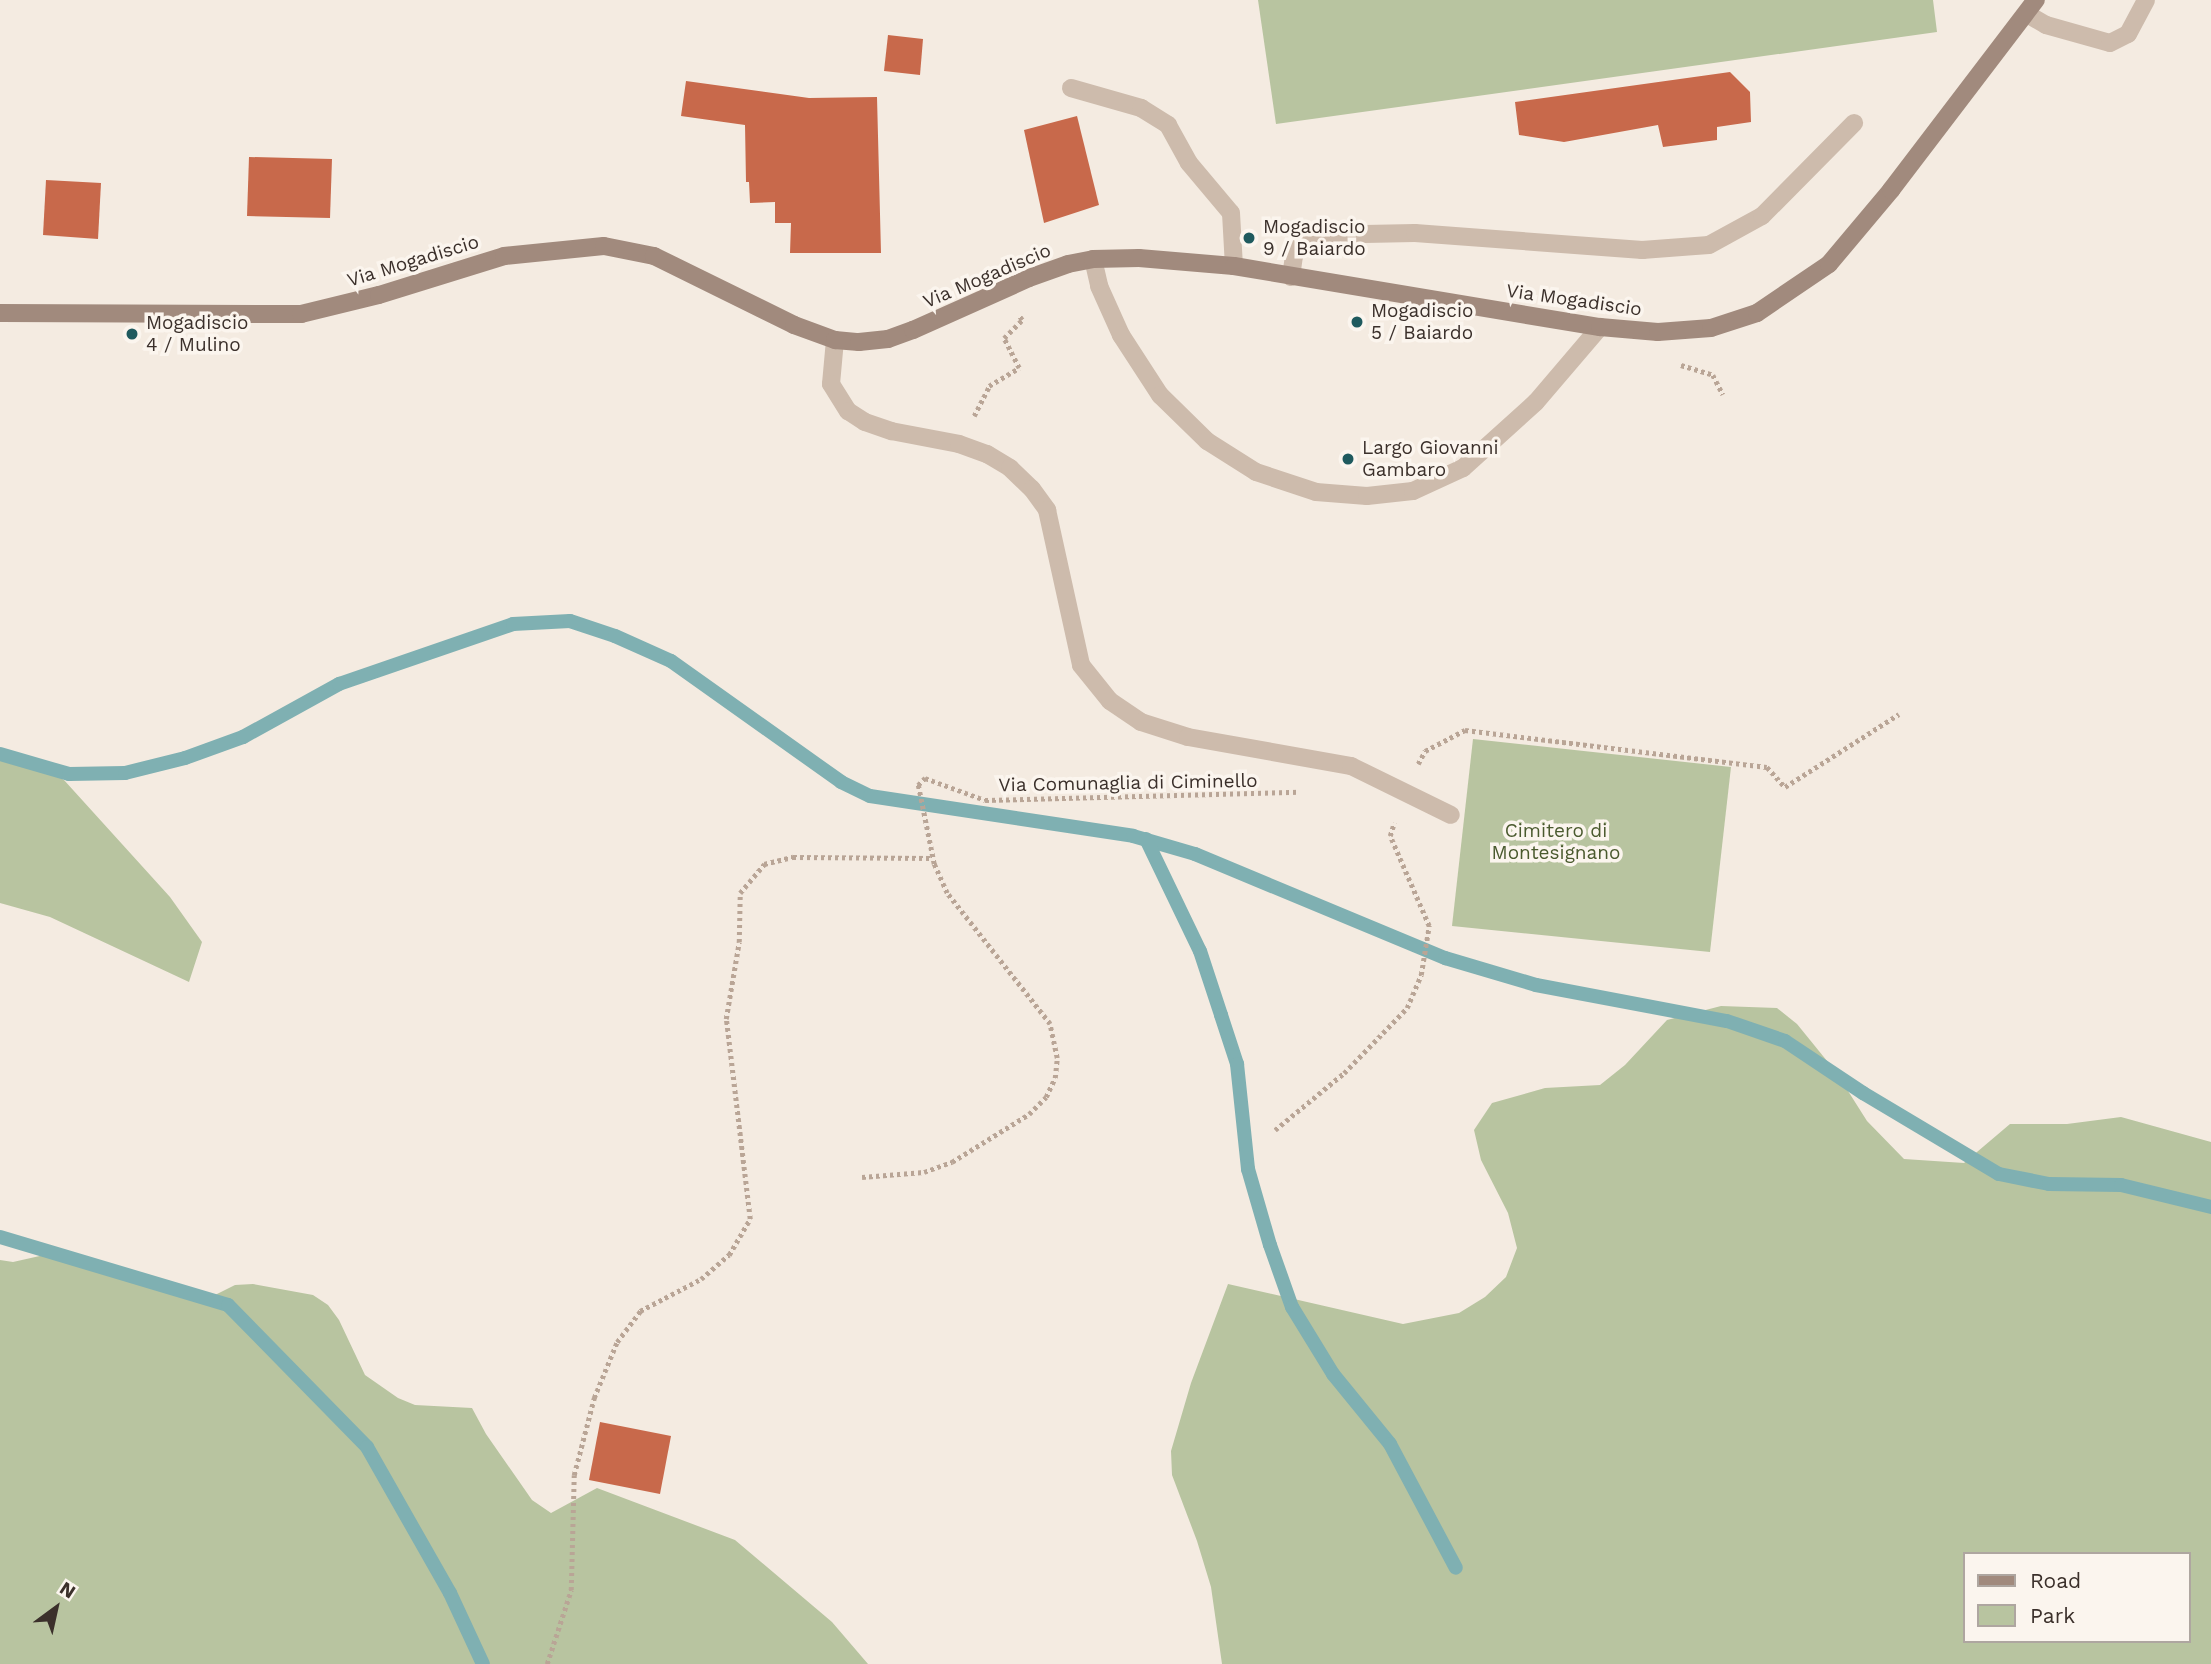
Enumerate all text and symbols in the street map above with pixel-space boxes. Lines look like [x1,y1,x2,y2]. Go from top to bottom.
place label: Mogadiscio 9 / Baiardo [1263,216,1366,260]
street label: Via Mogadiscio [344,230,482,292]
marker: Mogadiscio 9 / Baiardo [1241,230,1257,246]
street label: Via Mogadiscio [919,239,1055,313]
street label: Via Mogadiscio [1505,279,1643,321]
place label: Mogadiscio 5 / Baiardo [1371,300,1473,344]
place label: Mogadiscio 4 / Mulino [146,312,248,356]
marker: Mogadiscio 5 / Baiardo [1349,314,1365,330]
marker: Mogadiscio 4 / Mulino [124,326,140,342]
place label: Largo Giovanni Gambaro [1362,437,1499,481]
marker: Largo Giovanni Gambaro [1340,451,1356,467]
street label: Via Comunaglia di Ciminello [998,769,1258,797]
park label: Cimitero di Montesignano [1492,820,1620,864]
legend [1962,1552,2190,1643]
text: Road [2030,1568,2081,1593]
north arrow [21,1573,91,1643]
text: N [56,1576,80,1603]
text: Park [2030,1603,2075,1628]

